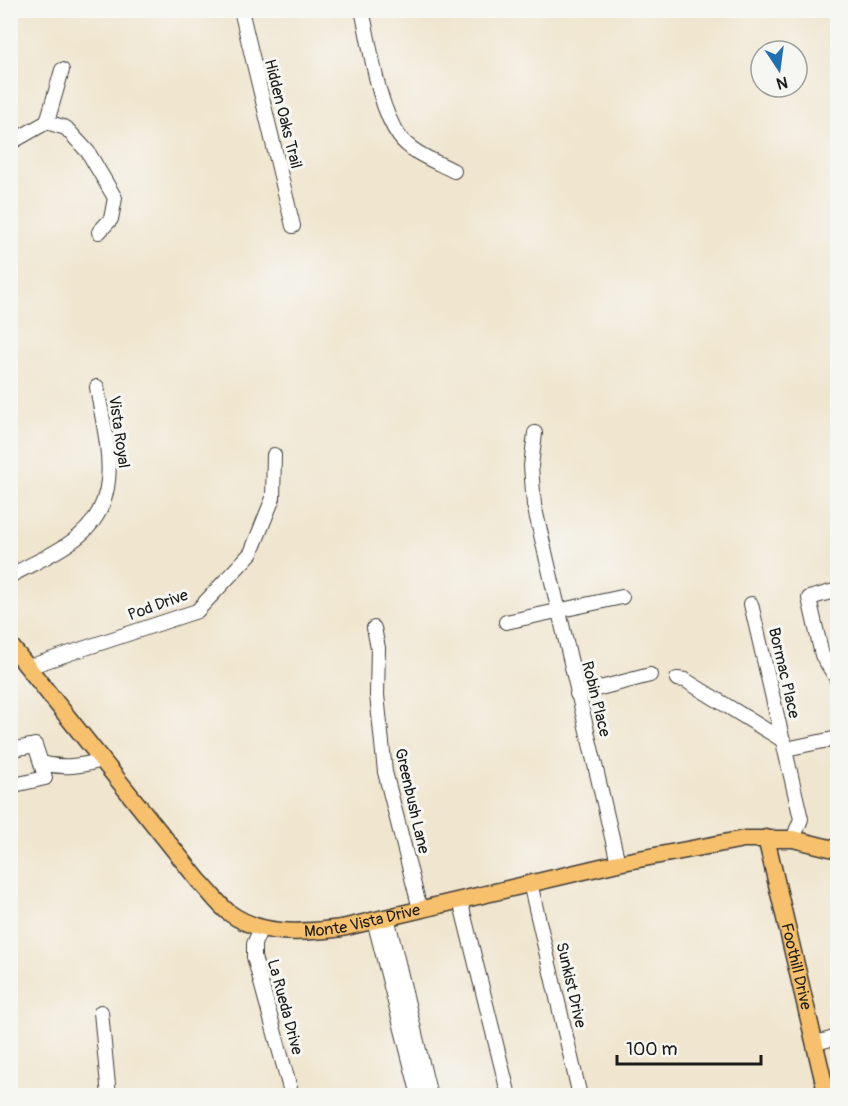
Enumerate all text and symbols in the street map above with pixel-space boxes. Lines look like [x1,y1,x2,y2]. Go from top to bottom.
north arrow [749,39,809,99]
street label: Hidden Oaks Trail [260,57,306,171]
text: N [774,72,790,94]
street label: Vista Royal [104,395,134,469]
street label: Pod Drive [125,585,191,625]
street label: Bormac Place [764,626,804,721]
street label: Robin Place [577,659,615,739]
street label: Greenbush Lane [390,746,434,856]
street label: Monte Vista Drive [304,900,422,942]
street label: Foothill Drive [776,921,816,1012]
street label: Sunkist Drive [551,940,591,1030]
street label: La Rueda Drive [263,957,307,1057]
scale bar [617,1028,761,1066]
text: 100 m [626,1038,678,1061]

